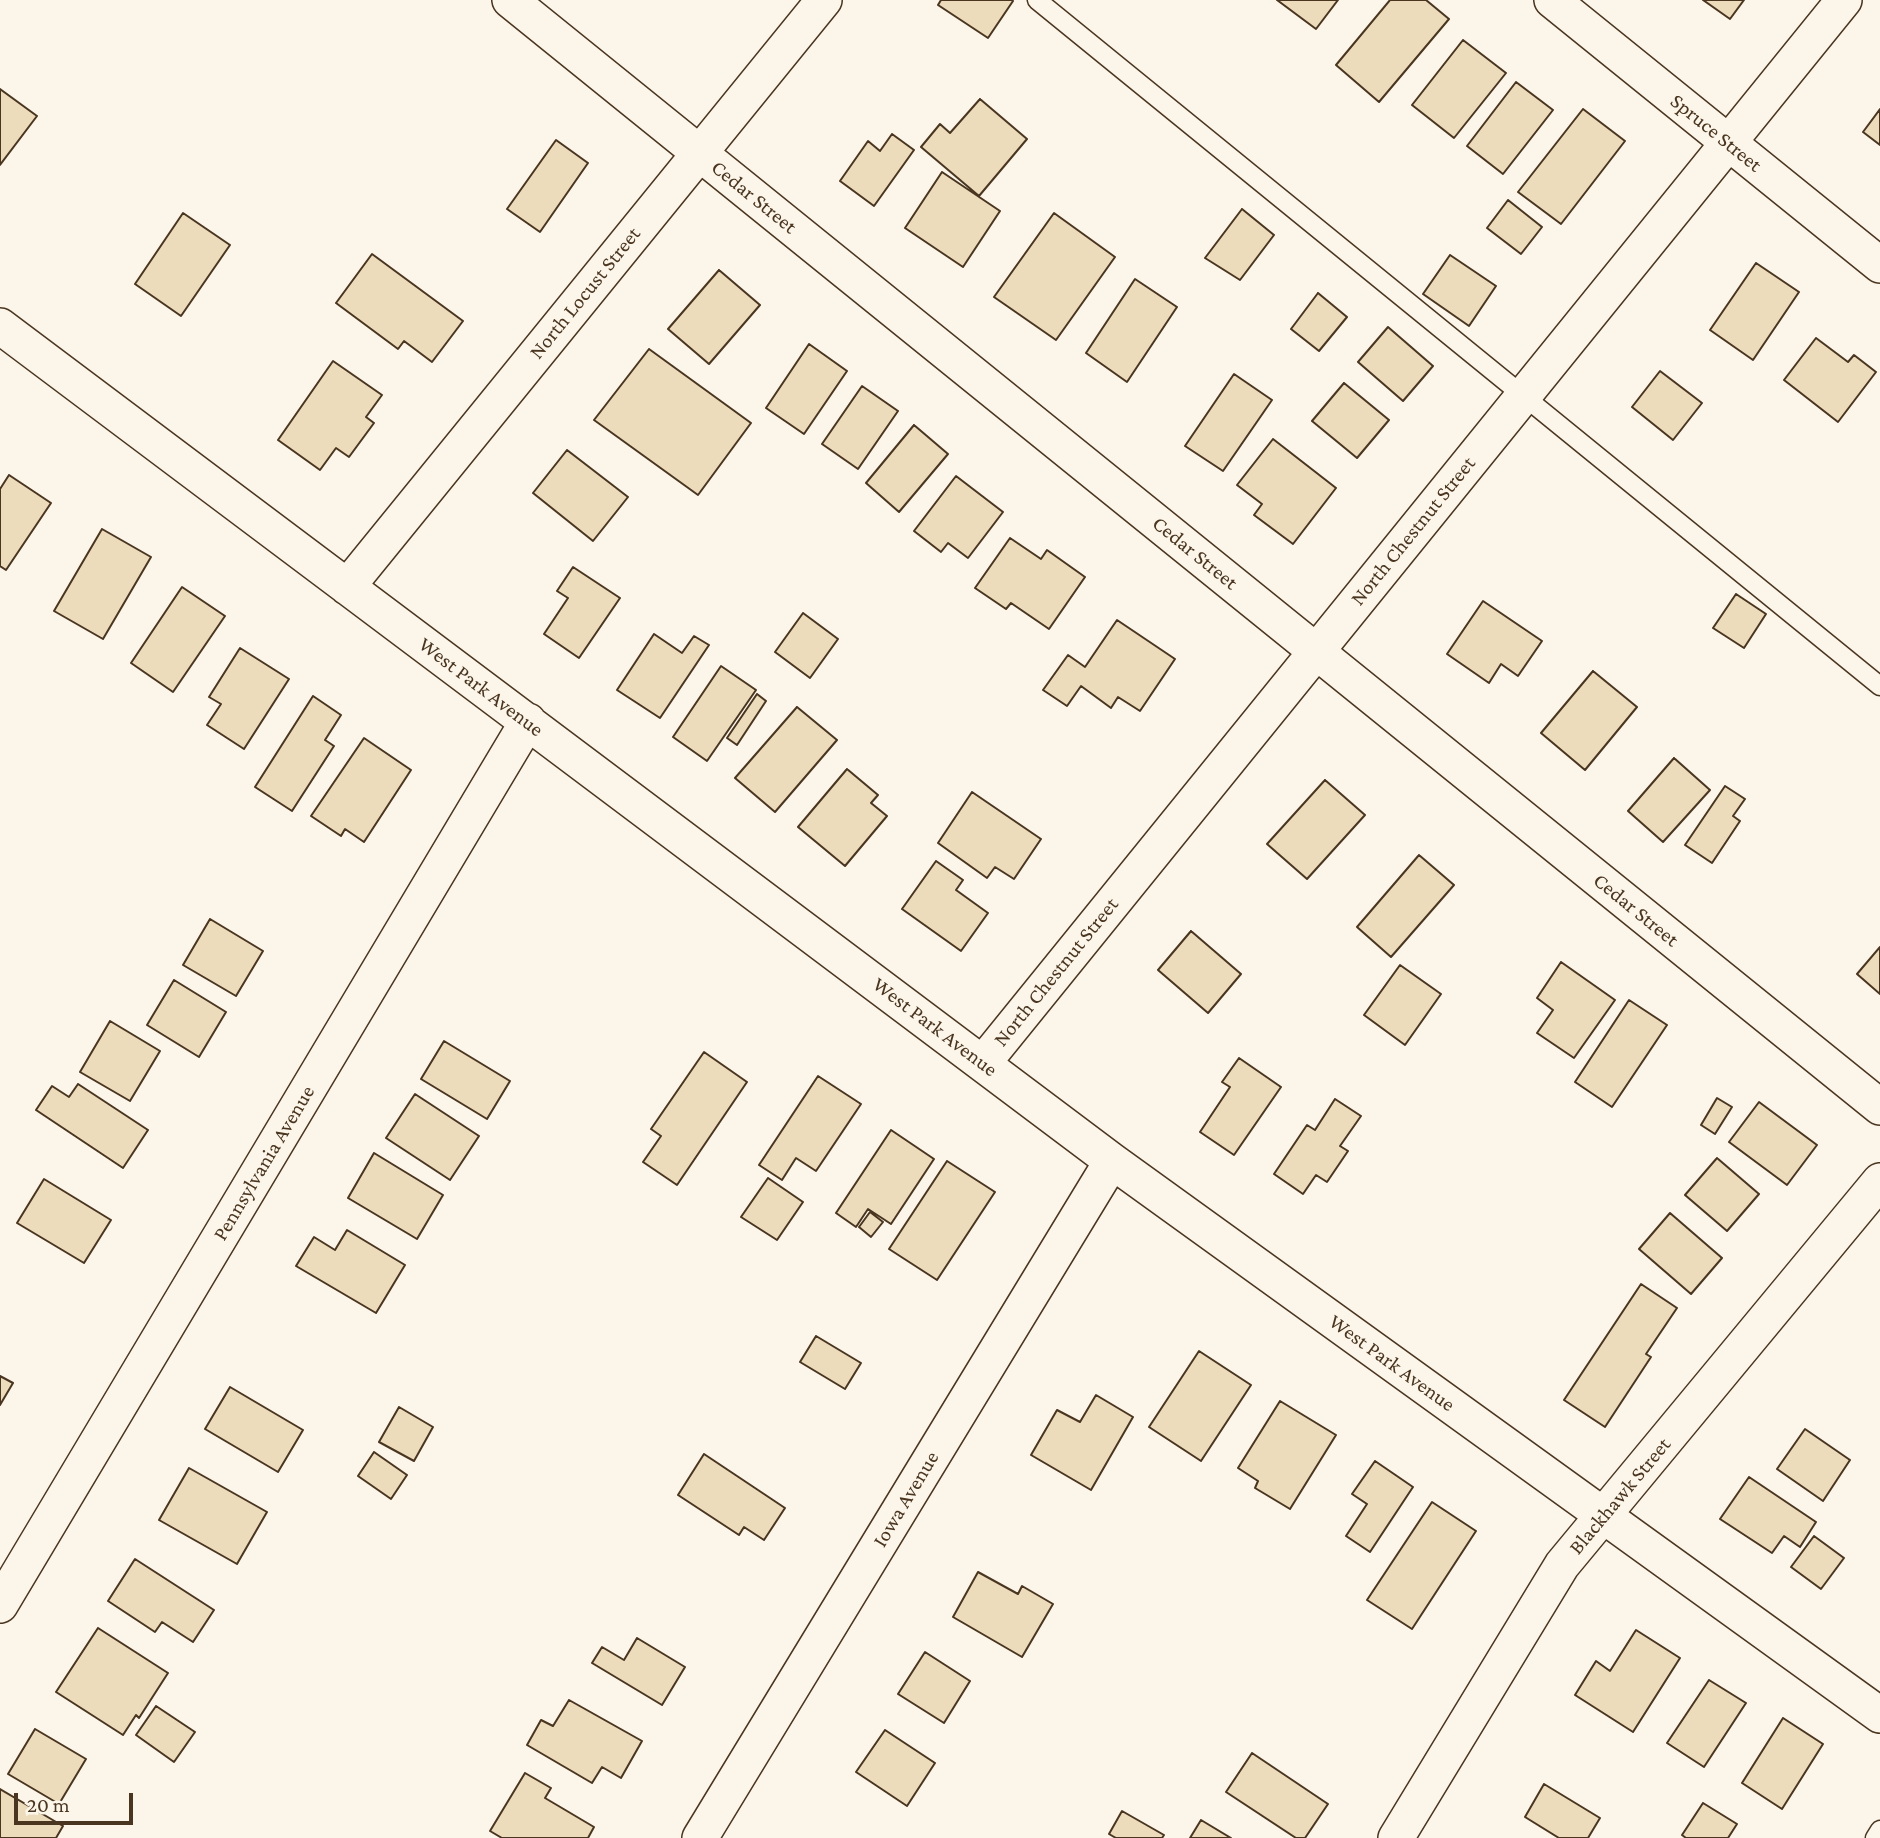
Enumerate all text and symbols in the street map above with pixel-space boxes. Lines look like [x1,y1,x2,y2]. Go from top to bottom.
street label: Spruce Street [1665,88,1767,178]
street label: Cedar Street [706,155,802,239]
street label: North Locust Street [524,222,646,364]
street label: North Chestnut Street [1345,451,1481,611]
street label: Cedar Street [1147,511,1243,595]
street label: West Park Avenue [414,632,548,742]
street label: Cedar Street [1588,868,1684,952]
street label: North Chestnut Street [988,892,1124,1052]
street label: West Park Avenue [868,972,1002,1082]
street label: Pennsylvania Avenue [208,1081,320,1245]
street label: West Park Avenue [1324,1309,1460,1417]
street label: Blackhawk Street [1564,1432,1676,1560]
street label: Iowa Avenue [868,1446,944,1552]
scale bar [18,1778,136,1822]
text: 20 m [27,1793,70,1817]

